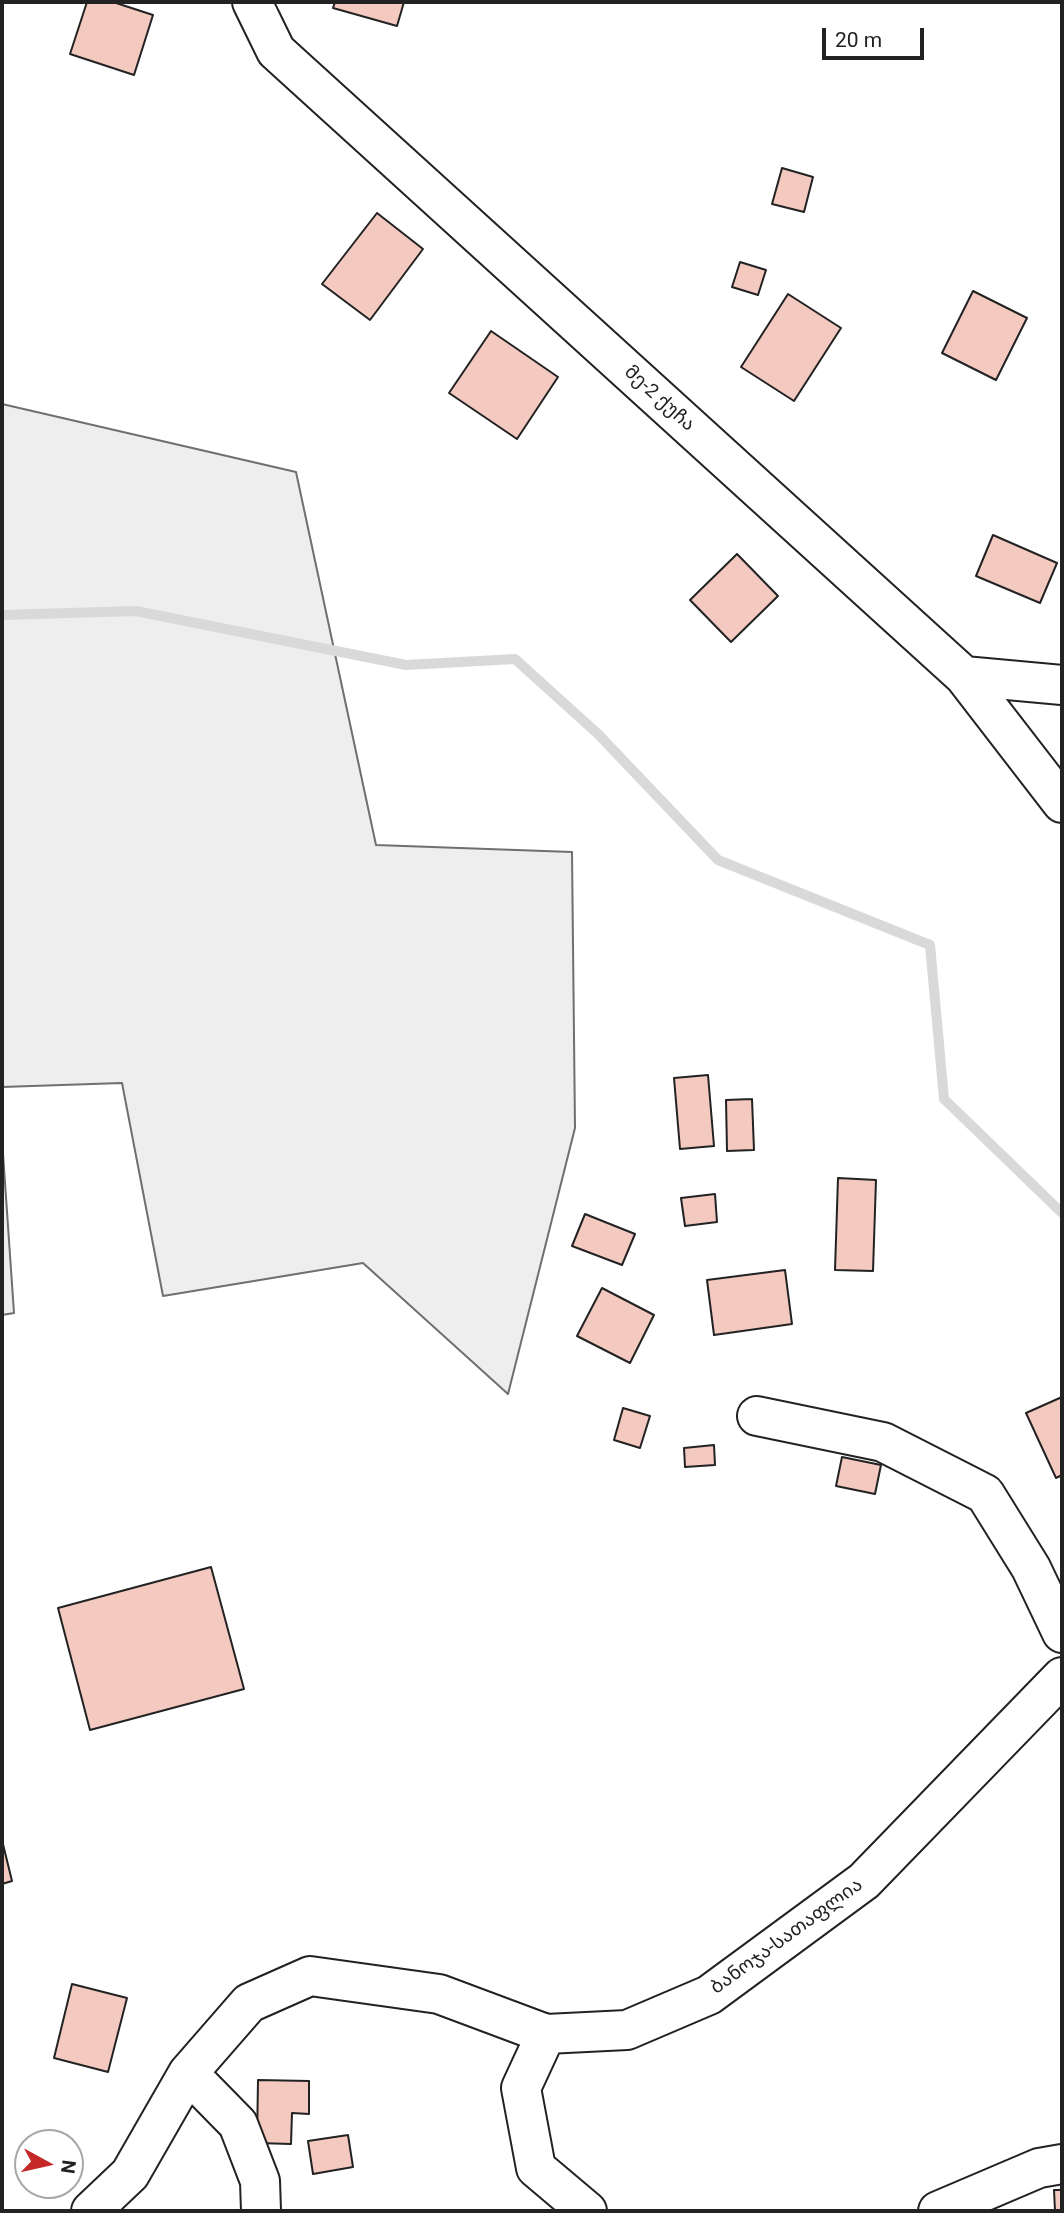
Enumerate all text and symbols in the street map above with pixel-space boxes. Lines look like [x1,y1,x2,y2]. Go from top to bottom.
scale bar [826,14,928,58]
text: 20 m [835,28,882,52]
street label: მე-2 ქუჩა [619,361,699,437]
street label: ბანოჯა-სათაფლია [707,1874,867,2000]
north arrow [14,2129,84,2199]
text: N [56,2158,81,2175]

